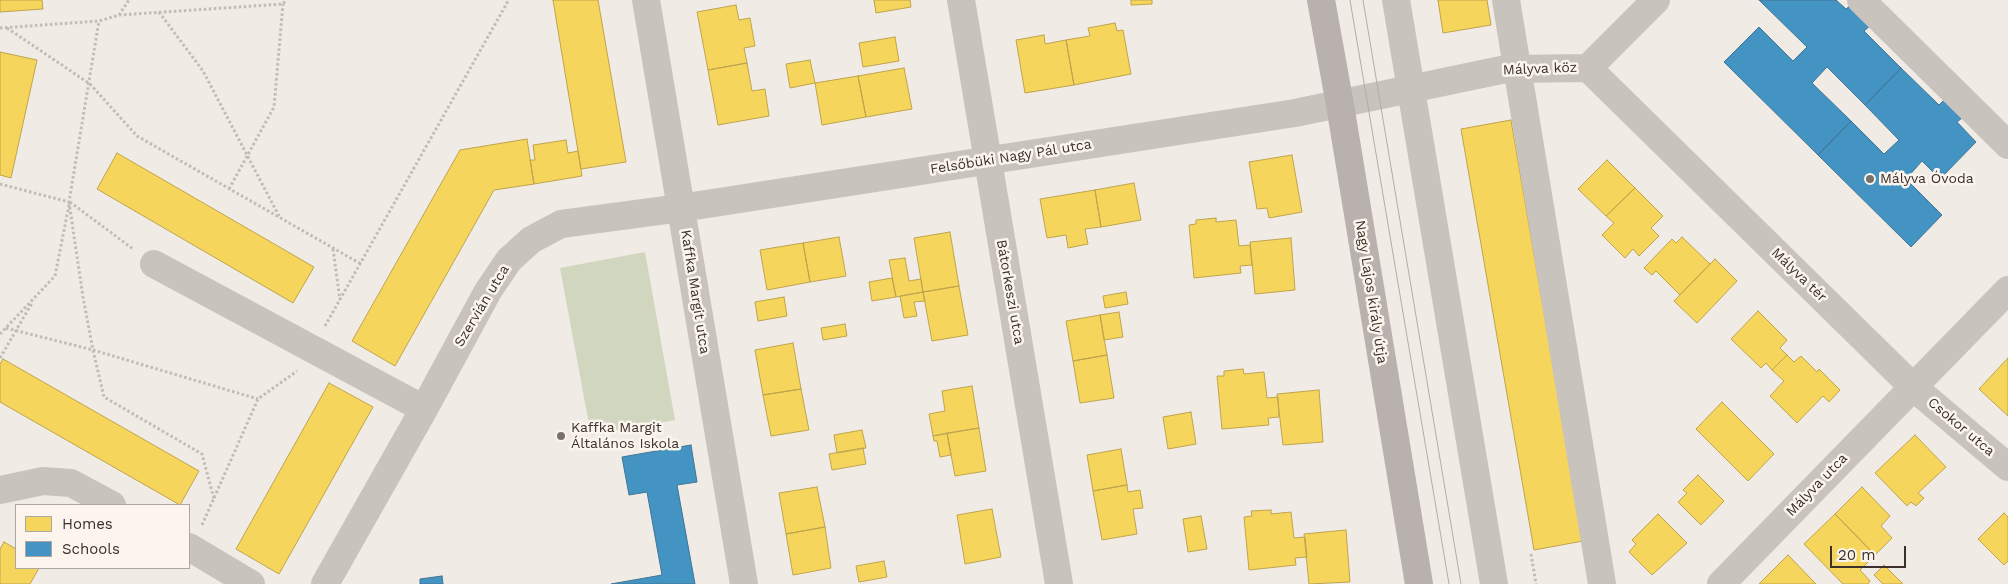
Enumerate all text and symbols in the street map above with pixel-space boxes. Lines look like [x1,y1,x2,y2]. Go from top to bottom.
street label: Mályva köz [1503,59,1577,79]
street label: Felsőbüki Nagy Pál utca [929,136,1093,178]
place label: Mályva Óvoda [1880,171,1974,187]
marker: Mályva Óvoda [1864,173,1876,185]
street label: Nagy Lajos király útja [1351,219,1391,365]
street label: Kaffka Margit utca [677,229,713,355]
street label: Bátorkeszi utca [993,238,1027,346]
street label: Mályva tér [1768,245,1830,305]
street label: Szervián utca [451,262,513,350]
street label: Csokor utca [1924,394,1998,460]
place label: Kaffka Margit Általános Iskola [571,420,679,452]
marker: Kaffka Margit Általános Iskola [555,430,567,442]
street label: Mályva utca [1783,450,1851,520]
legend [15,504,190,569]
text: Homes [62,515,113,533]
scale bar [1833,536,1909,568]
text: Schools [62,540,120,558]
text: 20 m [1838,546,1876,564]

